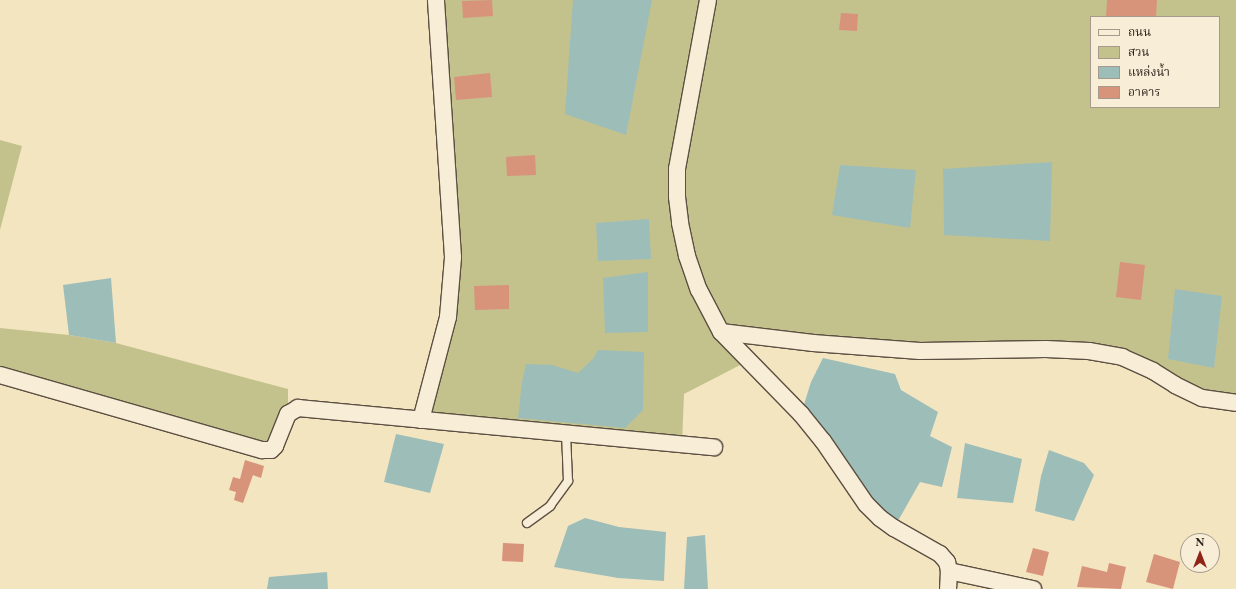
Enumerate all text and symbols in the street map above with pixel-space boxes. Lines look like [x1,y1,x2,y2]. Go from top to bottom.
legend [1090,16,1220,108]
text: ถนน [1128,24,1151,40]
text: สวน [1128,44,1149,60]
text: แหล่งน้ำ [1128,64,1170,80]
text: อาคาร [1128,84,1160,100]
north arrow [1180,533,1220,573]
text: N [1196,535,1204,549]

